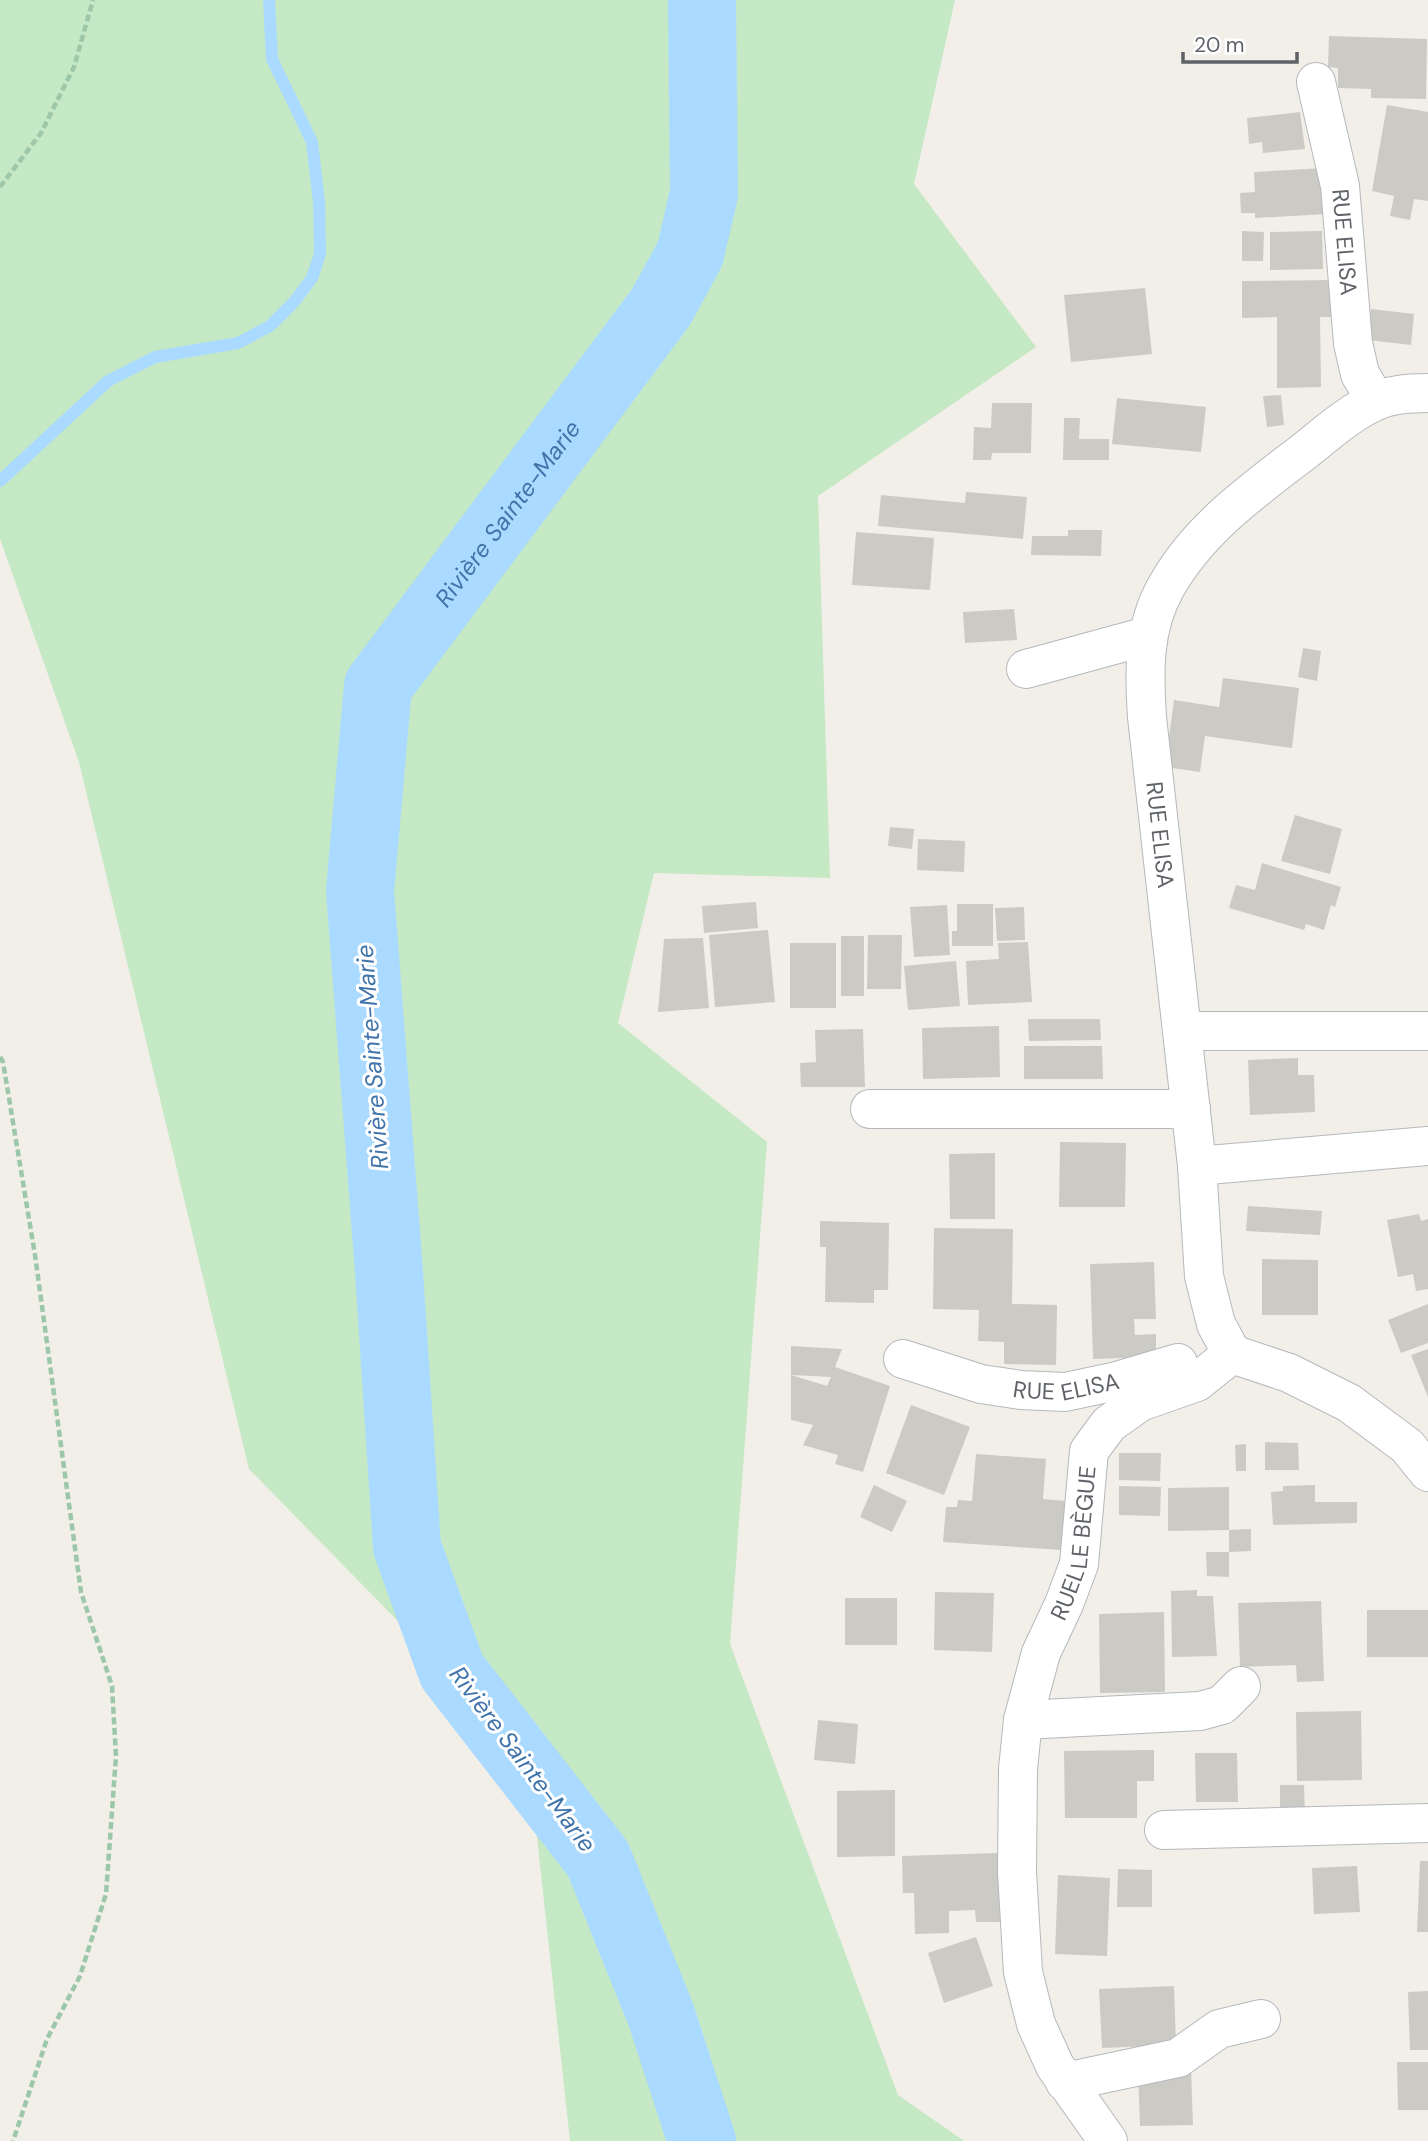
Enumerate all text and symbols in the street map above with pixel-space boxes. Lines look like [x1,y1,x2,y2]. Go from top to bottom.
scale bar [1183,21,1297,65]
text: 20 m [1194,31,1245,59]
street label: RUE ELISA [1325,188,1364,297]
water label: Rivière Sainte-Marie [427,414,587,613]
street label: RUE ELISA [1139,780,1181,890]
water label: Rivière Sainte-Marie [349,944,395,1170]
street label: RUE ELISA [1011,1366,1122,1408]
street label: RUELLE BÈGUE [1044,1465,1103,1625]
water label: Rivière Sainte-Marie [443,1660,603,1858]

